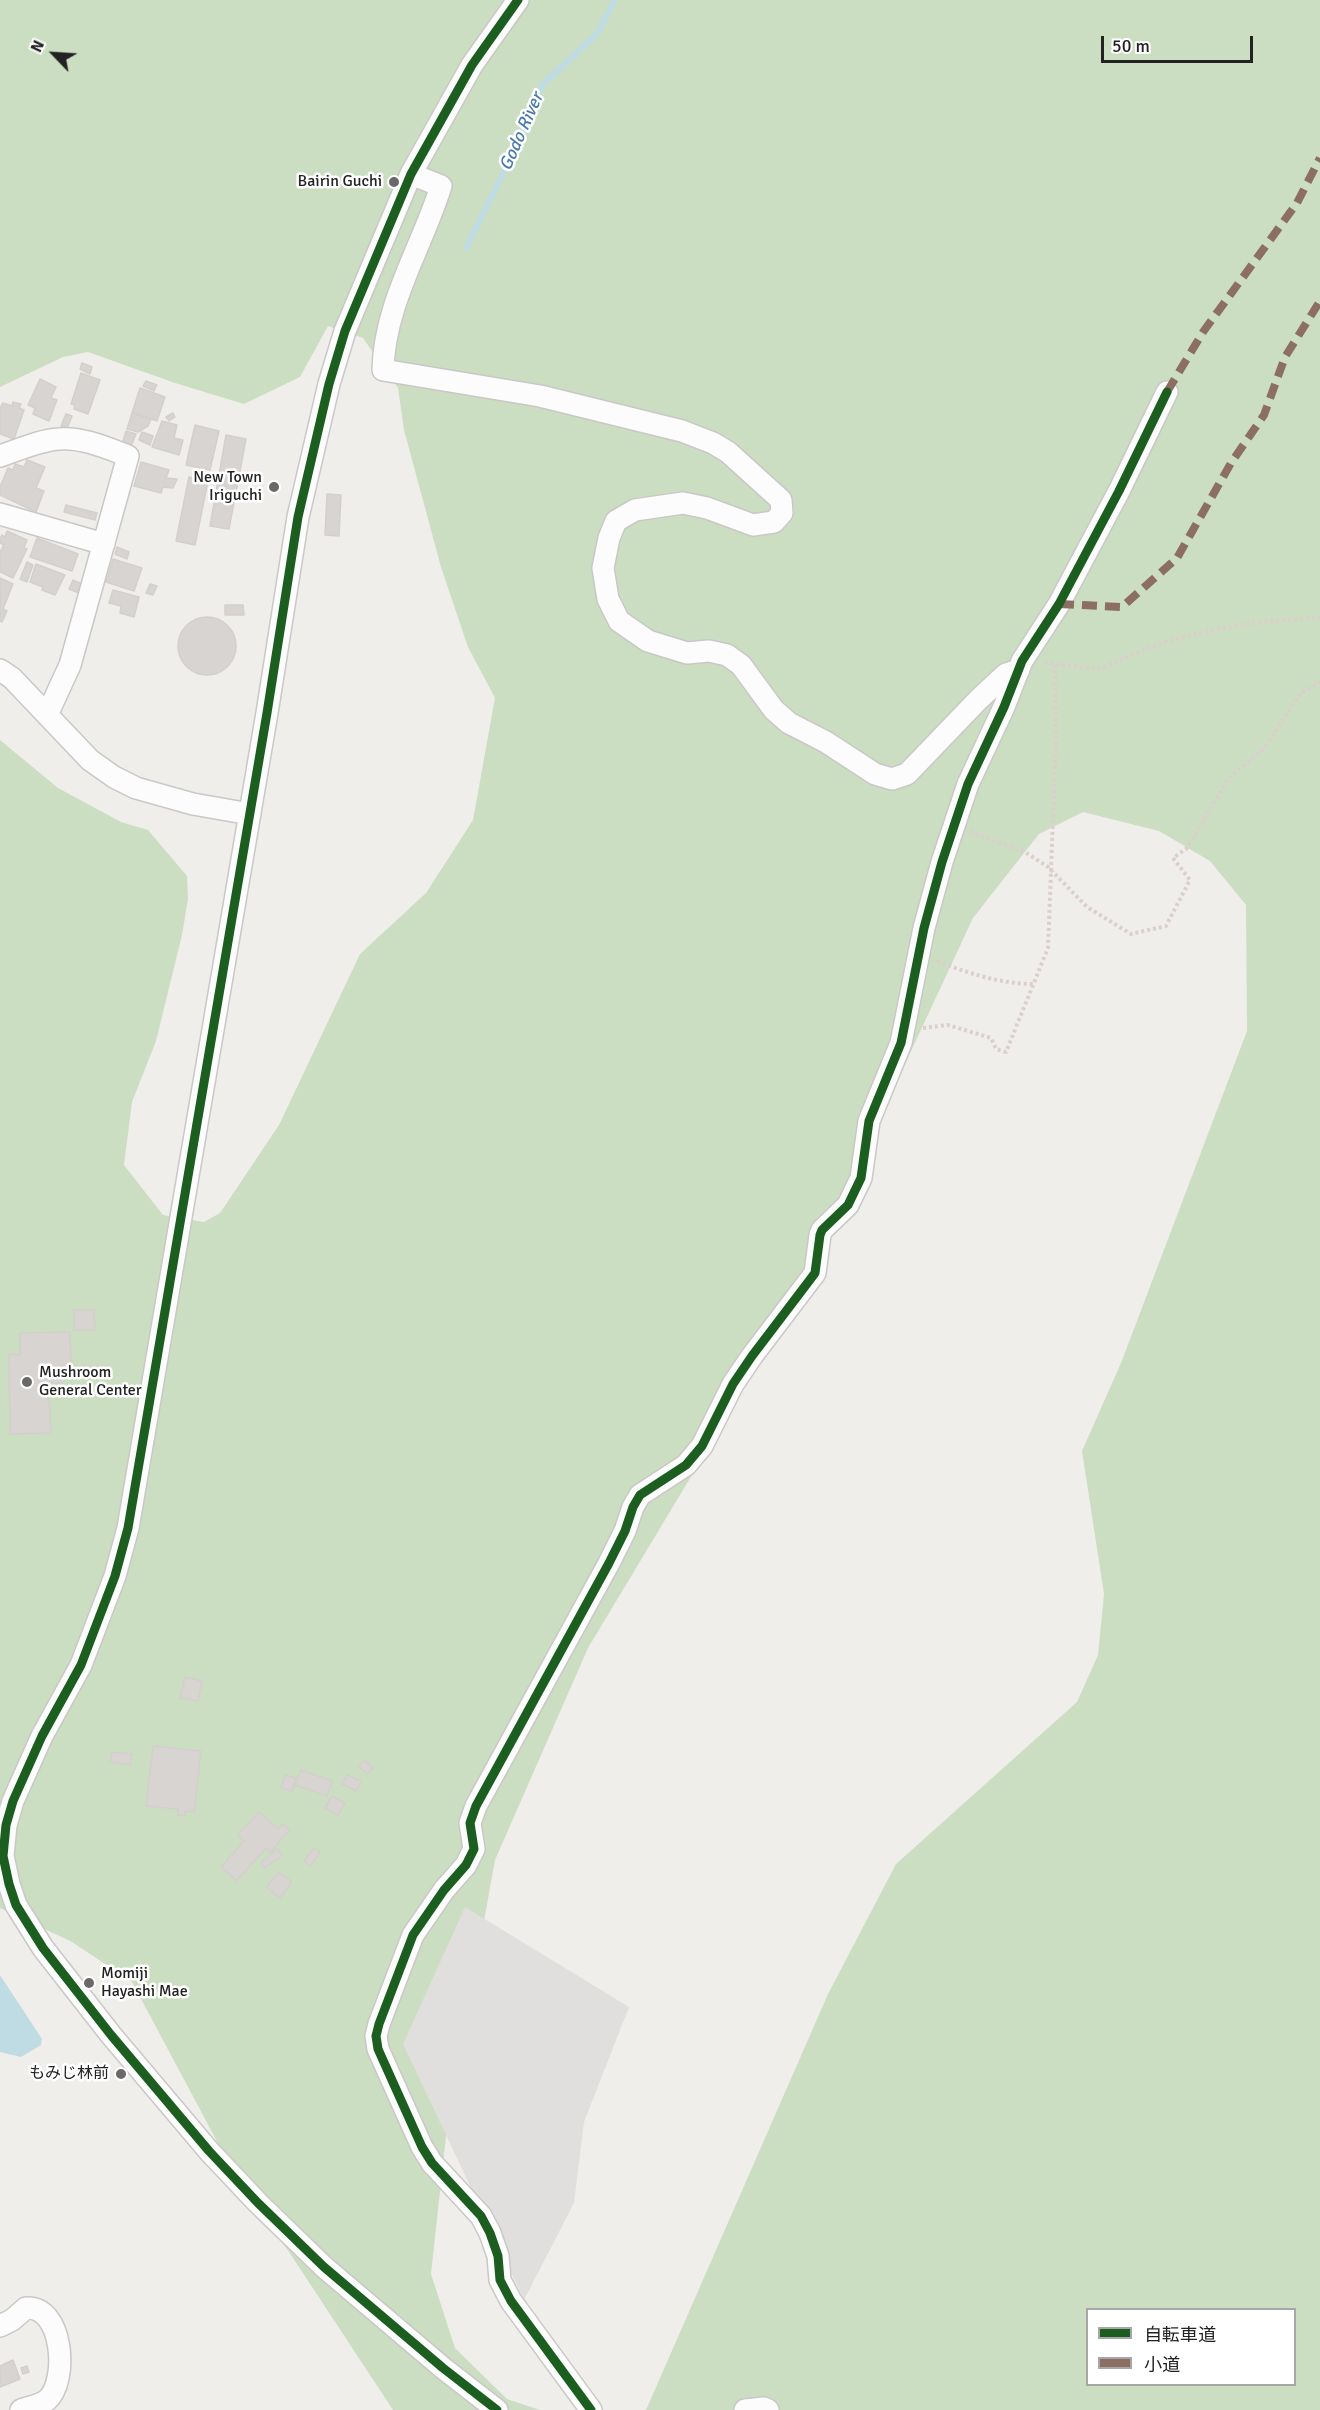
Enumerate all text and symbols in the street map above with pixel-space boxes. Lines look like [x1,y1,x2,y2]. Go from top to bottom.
north arrow [24,24,84,84]
scale bar [1104,24,1256,62]
text: 50 m [1112,35,1150,57]
text: N [26,37,49,56]
water label: Godo River [495,90,549,174]
place label: Bairin Guchi [298,172,382,192]
marker: Bairin Guchi [387,175,401,189]
place label: New Town Iriguchi [193,468,262,506]
marker: New Town Iriguchi [267,480,281,494]
place label: Mushroom General Center [39,1363,142,1401]
marker: Mushroom General Center [20,1375,34,1389]
place label: Momiji Hayashi Mae [101,1964,188,2002]
marker: Momiji Hayashi Mae [82,1976,96,1990]
place label: もみじ林前 [29,2064,109,2084]
marker: もみじ林前 [114,2067,128,2081]
legend [1086,2308,1296,2386]
text: 自転車道 [1144,2324,1216,2346]
text: 小道 [1144,2354,1180,2376]

